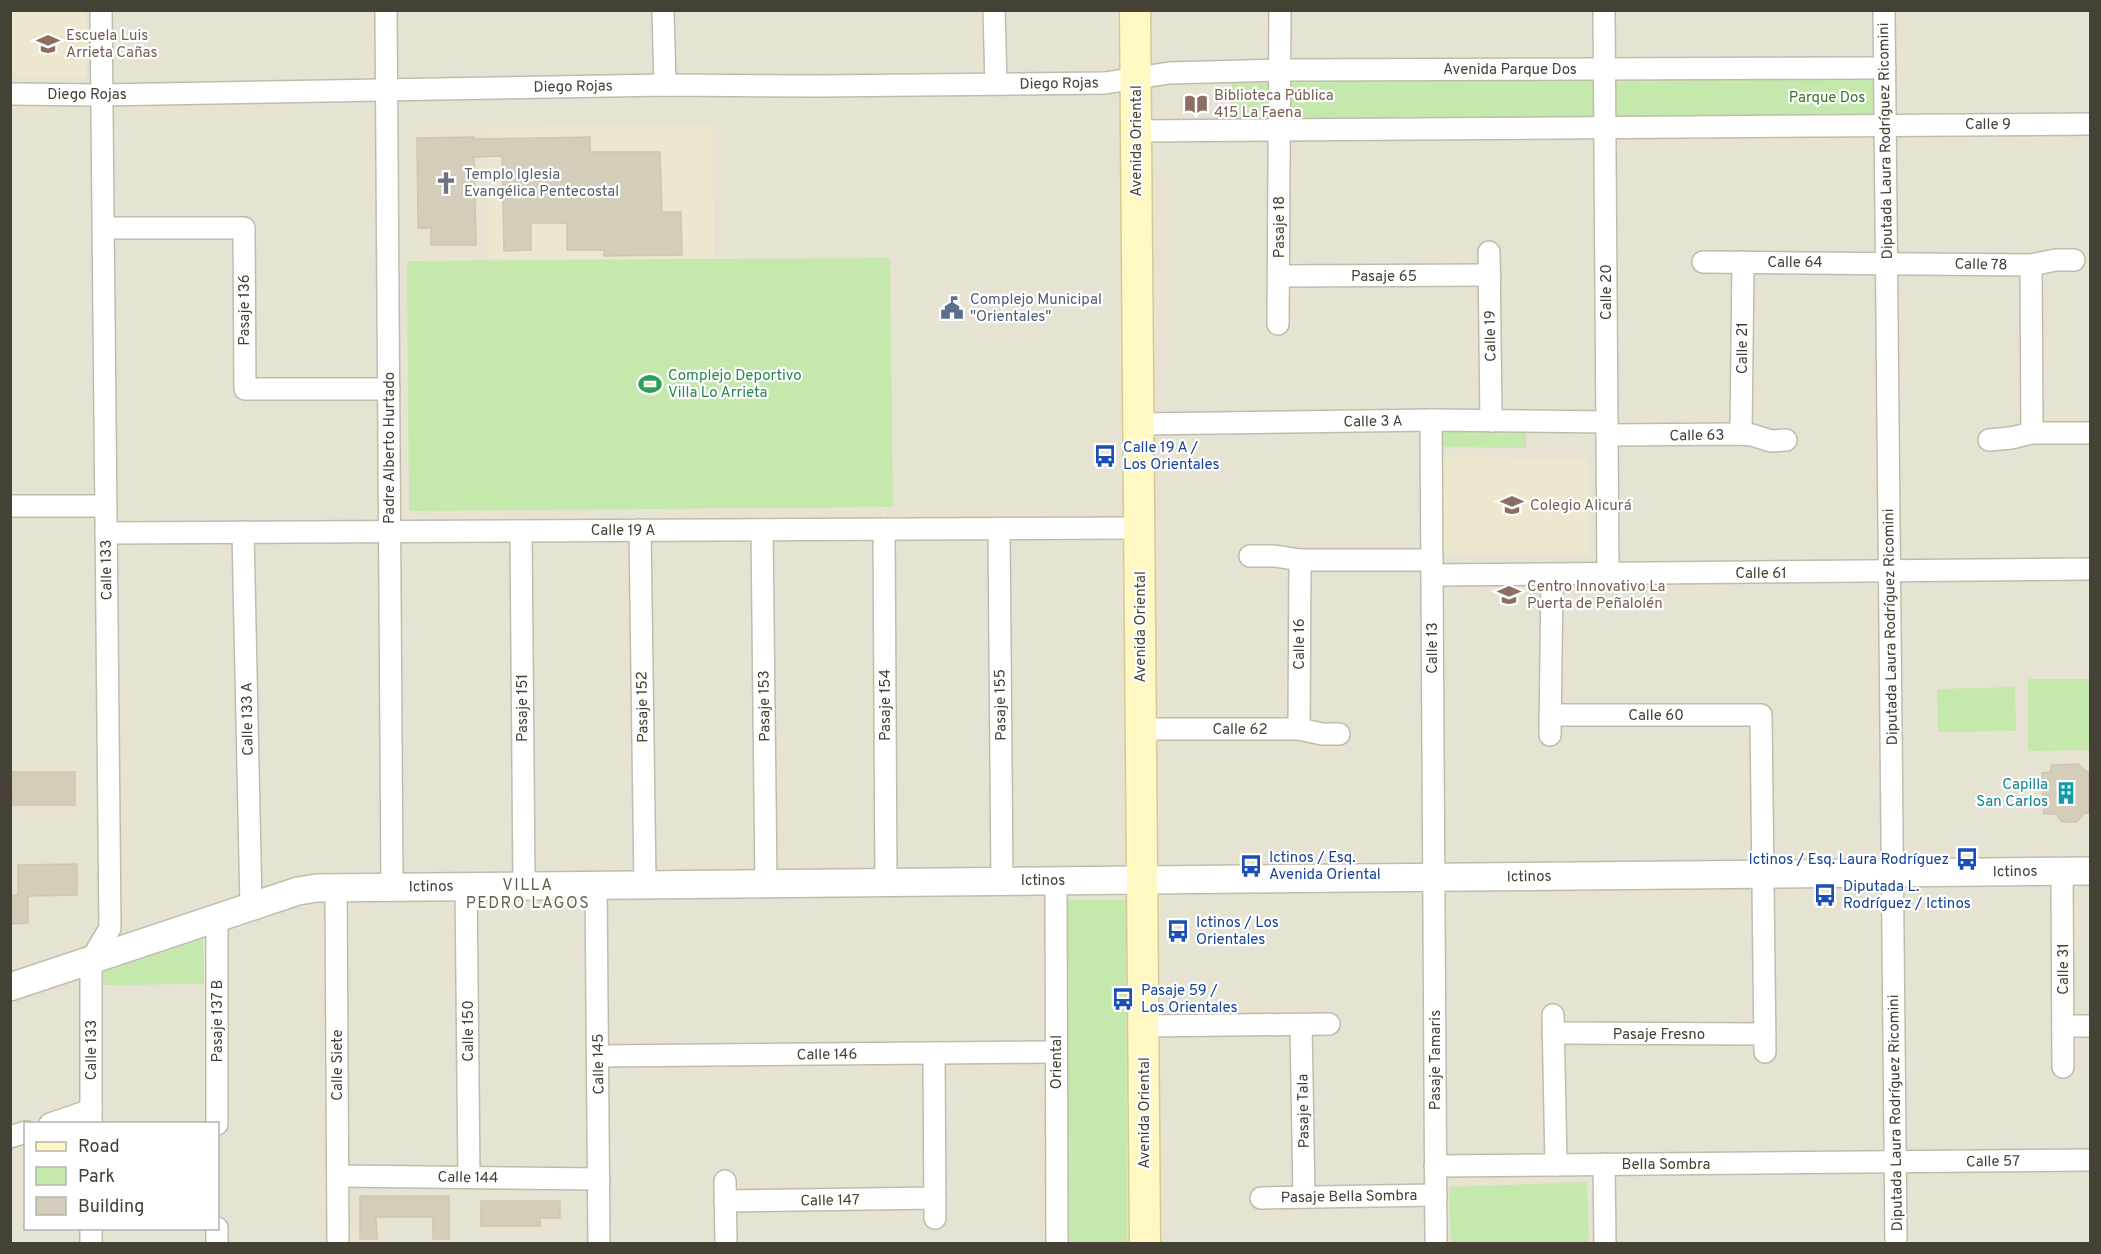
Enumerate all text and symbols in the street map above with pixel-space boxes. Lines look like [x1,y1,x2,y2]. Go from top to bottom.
street label: Diputada Laura Rodríguez Ricomini [1875,22,1898,260]
place label: Escuela Luis Arrieta Cañas [66,27,158,63]
school or university icon: Escuela Luis Arrieta Cañas [35,31,61,57]
street label: Avenida Parque Dos [1443,61,1577,80]
street label: Diego Rojas [1019,74,1099,95]
street label: Diego Rojas [533,77,613,98]
street label: Avenida Oriental [1128,85,1147,197]
street label: Diego Rojas [47,86,127,105]
place label: Biblioteca Pública 415 La Faena [1214,87,1334,123]
park label: Parque Dos [1789,89,1865,108]
library icon: Biblioteca Pública 415 La Faena [1183,91,1209,117]
street label: Calle 9 [1965,116,2011,135]
place label: Templo Iglesia Evangélica Pentecostal [464,166,619,202]
church icon: Templo Iglesia Evangélica Pentecostal [433,170,459,196]
street label: Pasaje 18 [1271,196,1290,258]
street label: Calle 64 [1767,254,1823,273]
street label: Calle 78 [1954,256,2008,275]
street label: Calle 20 [1598,264,1617,320]
street label: Pasaje 65 [1351,268,1417,287]
street label: Pasaje 136 [236,274,255,346]
place label: Complejo Municipal "Orientales" [970,291,1102,327]
public building icon: Complejo Municipal "Orientales" [939,295,965,321]
street label: Calle 19 [1482,310,1501,362]
street label: Calle 21 [1734,322,1753,374]
place label: Complejo Deportivo Villa Lo Arrieta [668,367,802,403]
sports icon: Complejo Deportivo Villa Lo Arrieta [637,371,663,397]
street label: Padre Alberto Hurtado [381,372,400,524]
street label: Calle 3 A [1343,412,1403,433]
street label: Calle 63 [1669,427,1725,446]
place label: Calle 19 A / Los Orientales [1123,439,1219,475]
bus stop icon: Calle 19 A / Los Orientales [1092,443,1118,469]
school or university icon: Colegio Alicurá [1499,492,1525,518]
place label: Colegio Alicurá [1530,497,1632,516]
street label: Diputada Laura Rodríguez Ricomini [1880,508,1903,746]
street label: Calle 19 A [591,522,655,541]
street label: Calle 133 [97,539,118,600]
street label: Calle 61 [1735,565,1787,584]
street label: Avenida Oriental [1132,571,1151,683]
place label: Centro Innovativo La Puerta de Peñalolén [1527,578,1665,614]
school or university icon: Centro Innovativo La Puerta de Peñalolén [1496,582,1522,608]
street label: Calle 16 [1291,618,1310,670]
street label: Calle 13 [1424,622,1443,674]
street label: Pasaje 154 [877,669,896,741]
street label: Pasaje 155 [991,669,1012,741]
street label: Pasaje 153 [755,670,776,742]
street label: Pasaje 152 [633,671,654,743]
street label: Pasaje 151 [514,674,533,742]
street label: Calle 133 A [238,682,259,756]
street label: Calle 60 [1628,707,1684,726]
street label: Calle 62 [1212,721,1268,740]
place label: Capilla San Carlos [1976,776,2048,812]
building icon: Capilla San Carlos [2053,780,2079,806]
bus stop icon: Ictinos / Esq. Laura Rodríguez [1954,846,1980,872]
place label: Ictinos / Esq. Avenida Oriental [1269,849,1381,885]
place label: Ictinos / Esq. Laura Rodríguez [1749,851,1949,870]
bus stop icon: Ictinos / Esq. Avenida Oriental [1238,853,1264,879]
street label: Ictinos [1992,863,2038,882]
street label: Ictinos [1506,868,1552,887]
street label: Ictinos [1021,872,1065,891]
district label: VILLA PEDRO LAGOS [466,876,590,914]
street label: Ictinos [408,878,454,897]
place label: Diputada L. Rodríguez / Ictinos [1843,878,1971,914]
bus stop icon: Diputada L. Rodríguez / Ictinos [1812,882,1838,908]
place label: Ictinos / Los Orientales [1196,914,1279,950]
bus stop icon: Ictinos / Los Orientales [1165,918,1191,944]
street label: Calle 31 [2055,943,2074,995]
street label: Pasaje 137 B [209,980,228,1062]
place label: Pasaje 59 / Los Orientales [1141,982,1237,1018]
bus stop icon: Pasaje 59 / Los Orientales [1110,986,1136,1012]
street label: Diputada Laura Rodríguez Ricomini [1885,994,1908,1232]
street label: Calle 150 [460,1000,479,1062]
street label: Pasaje Tamaris [1427,1010,1446,1110]
street label: Calle 133 [83,1020,102,1080]
street label: Pasaje Fresno [1613,1026,1705,1045]
street label: Calle Siete [329,1029,348,1101]
street label: Calle 145 [589,1033,610,1095]
street label: Oriental [1048,1035,1067,1089]
street label: Calle 146 [797,1045,858,1066]
street label: Avenida Oriental [1136,1057,1155,1169]
street label: Pasaje Tala [1294,1074,1315,1148]
legend [24,1122,219,1230]
text: Road [78,1136,120,1159]
street label: Calle 57 [1966,1153,2020,1172]
street label: Bella Sombra [1622,1156,1710,1175]
text: Park [78,1166,115,1189]
street label: Calle 144 [437,1168,499,1189]
street label: Pasaje Bella Sombra [1281,1187,1417,1208]
street label: Calle 147 [800,1191,860,1212]
text: Building [78,1196,144,1219]

